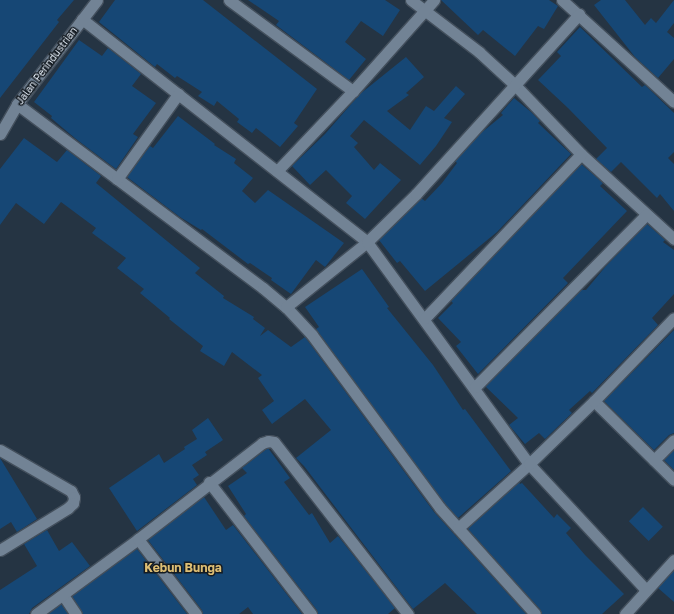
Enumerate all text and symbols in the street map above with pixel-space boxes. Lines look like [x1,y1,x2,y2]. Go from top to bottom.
street label: Jalan Perindustrian [14,25,80,107]
district label: Kebun Bunga [144,561,222,575]

